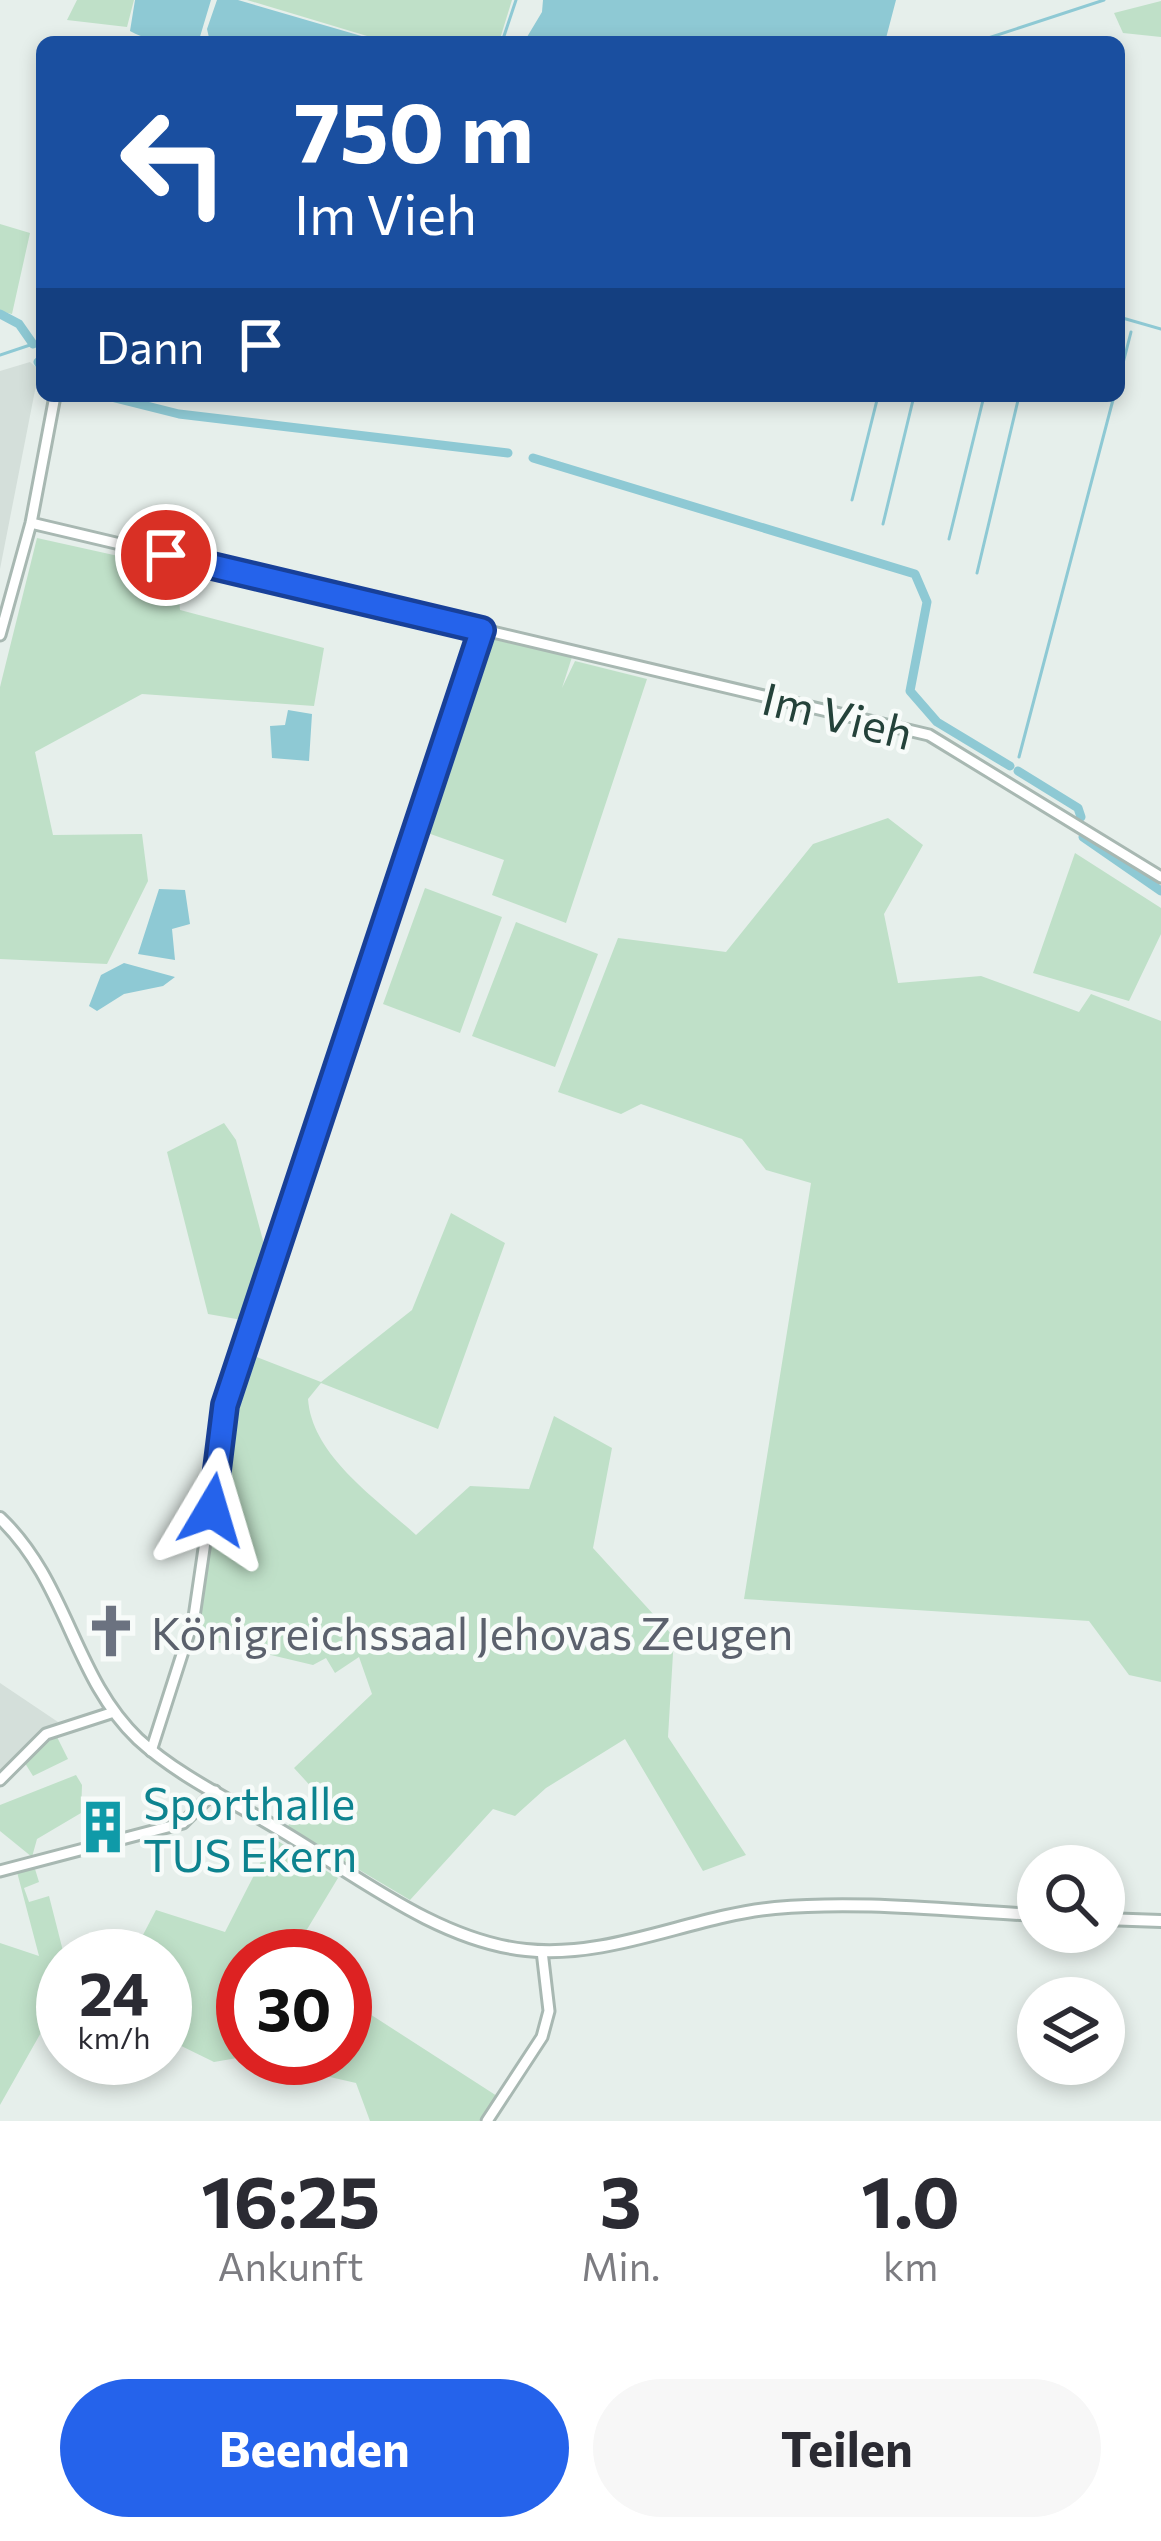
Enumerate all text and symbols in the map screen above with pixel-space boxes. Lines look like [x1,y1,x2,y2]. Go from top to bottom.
text: 750 m [294,78,534,180]
icon: left [96,84,252,240]
text: Im Vieh [294,180,477,246]
icon: arrive [228,312,294,378]
text: Dann [96,318,204,373]
pin [115,504,217,606]
icon: arrive [133,522,199,588]
street label: Im Vieh [757,669,919,759]
position arrow [149,1447,275,1573]
church icon: Königreichssaal Jehovas Zeugen [82,1602,140,1660]
place label: Königreichssaal Jehovas Zeugen [151,1604,793,1659]
place label: Sporthalle TUS Ekern [143,1774,357,1881]
building icon: Sporthalle TUS Ekern [74,1798,132,1856]
map controls [1017,1845,1125,2085]
button: search [1017,1845,1125,1953]
speed limit sign: 30 [216,1929,372,2085]
text: 24 [79,1955,149,2028]
button: layers [1017,1977,1125,2085]
text: km/h [78,2018,150,2055]
text: 16:25 [201,2155,380,2243]
text: 3 [600,2155,642,2243]
text: 1.0 [861,2155,960,2243]
text: Ankunft [218,2241,364,2289]
text: Min. [581,2241,660,2289]
text: km [883,2241,938,2289]
button: Beenden [60,2379,569,2517]
button: Teilen [593,2379,1101,2517]

